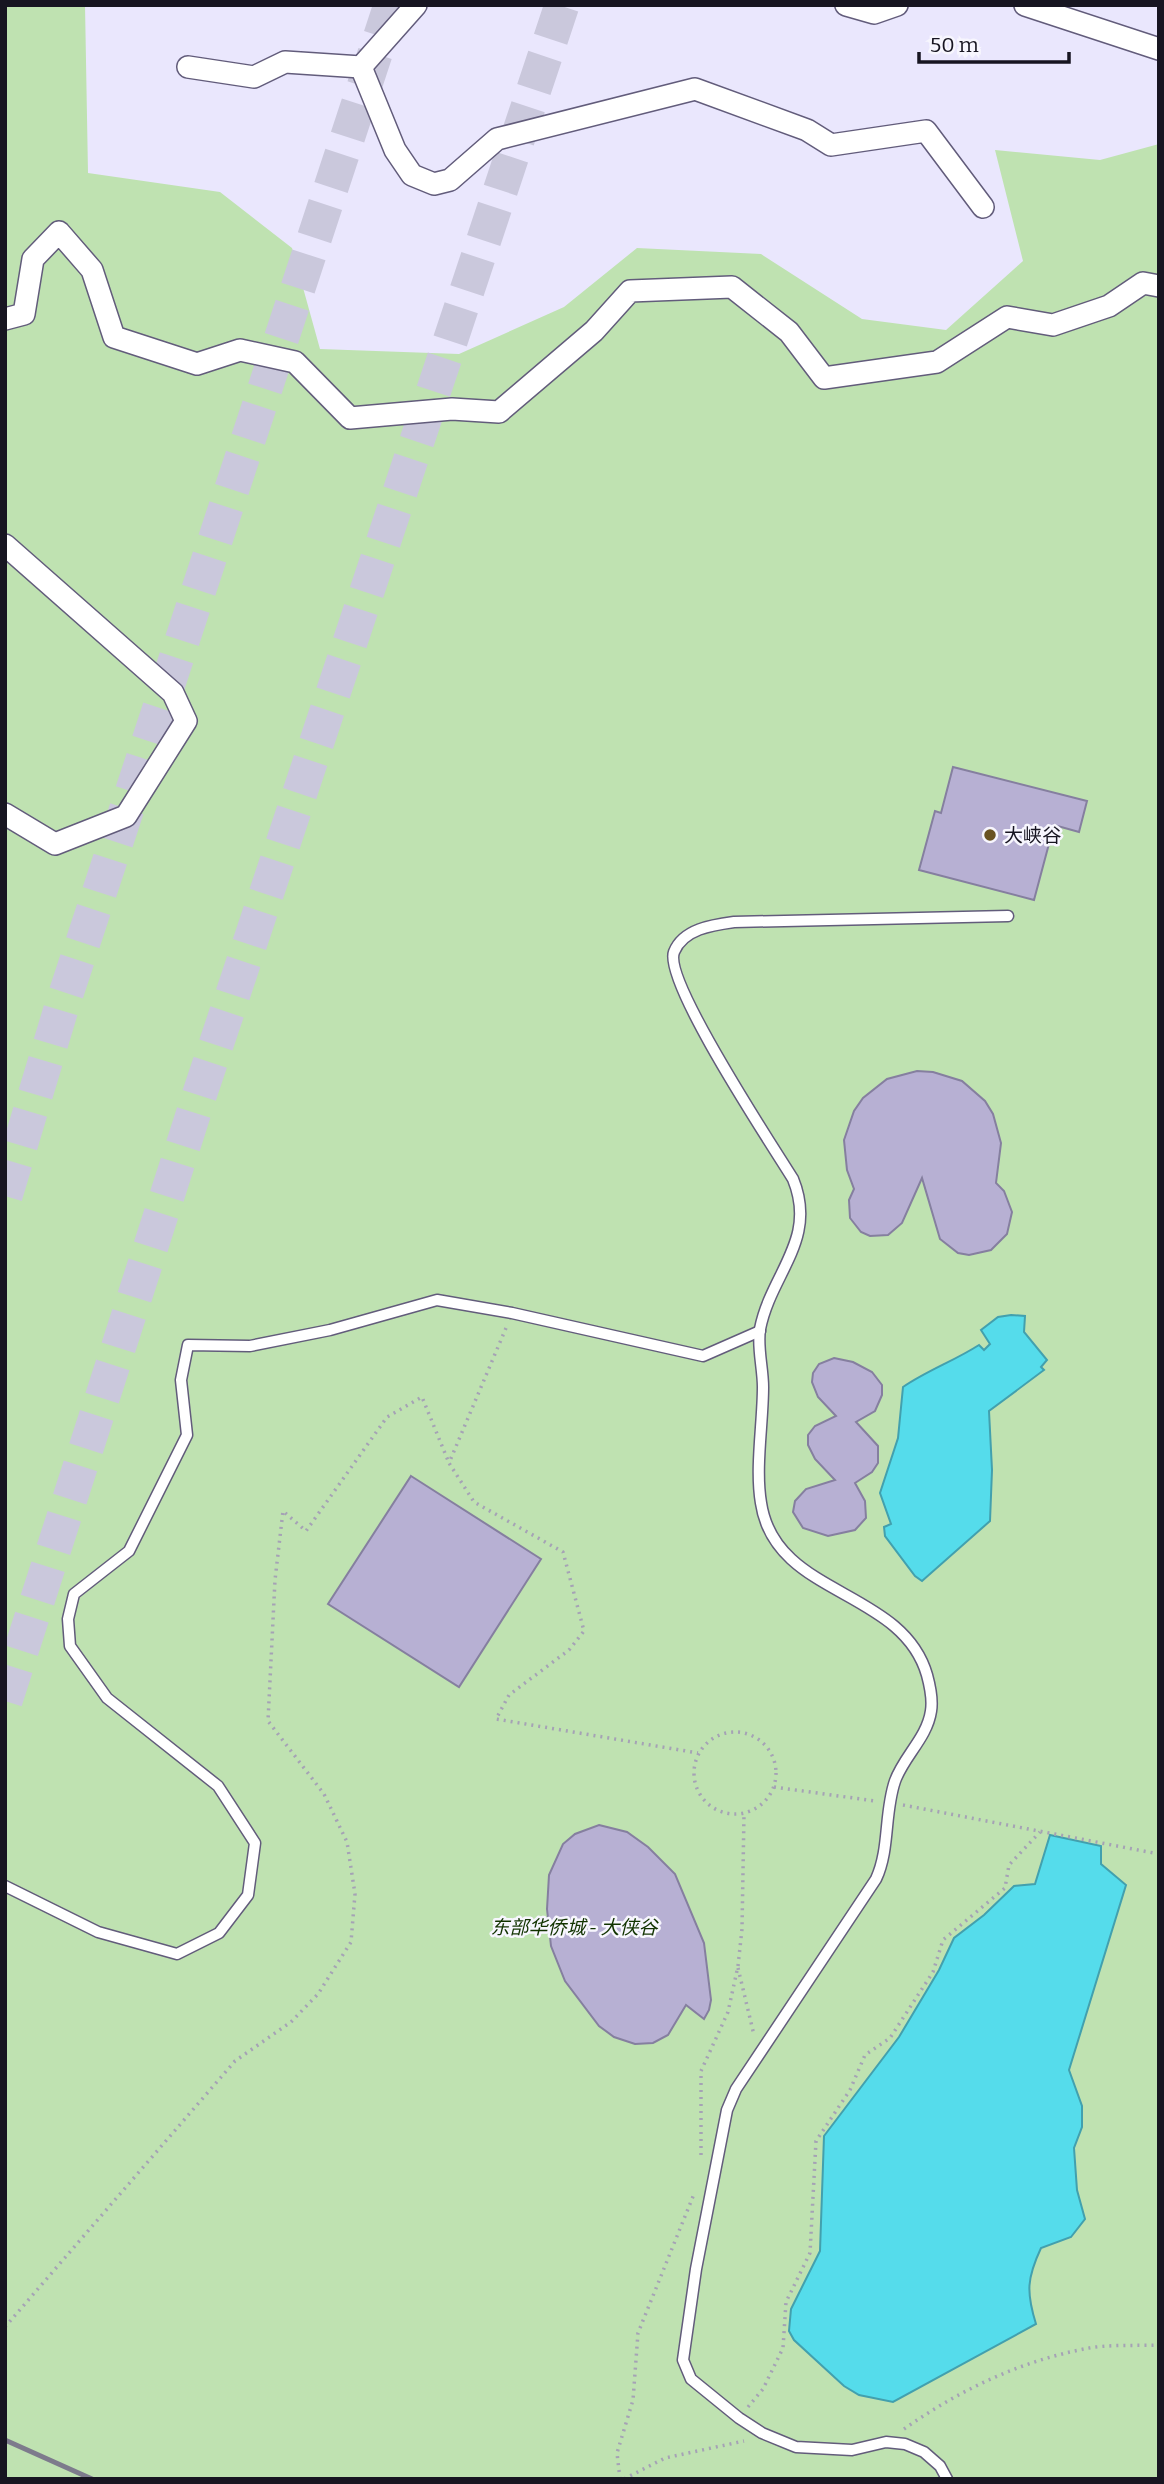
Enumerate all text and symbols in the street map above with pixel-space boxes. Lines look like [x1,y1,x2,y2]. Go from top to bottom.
scale bar [919,21,1070,65]
text: 50 m [930,32,979,58]
place label: 大峡谷 [1004,824,1061,847]
marker: 大峡谷 [982,827,998,843]
park label: 东部华侨城 - 大侠谷 [490,1916,660,1939]

